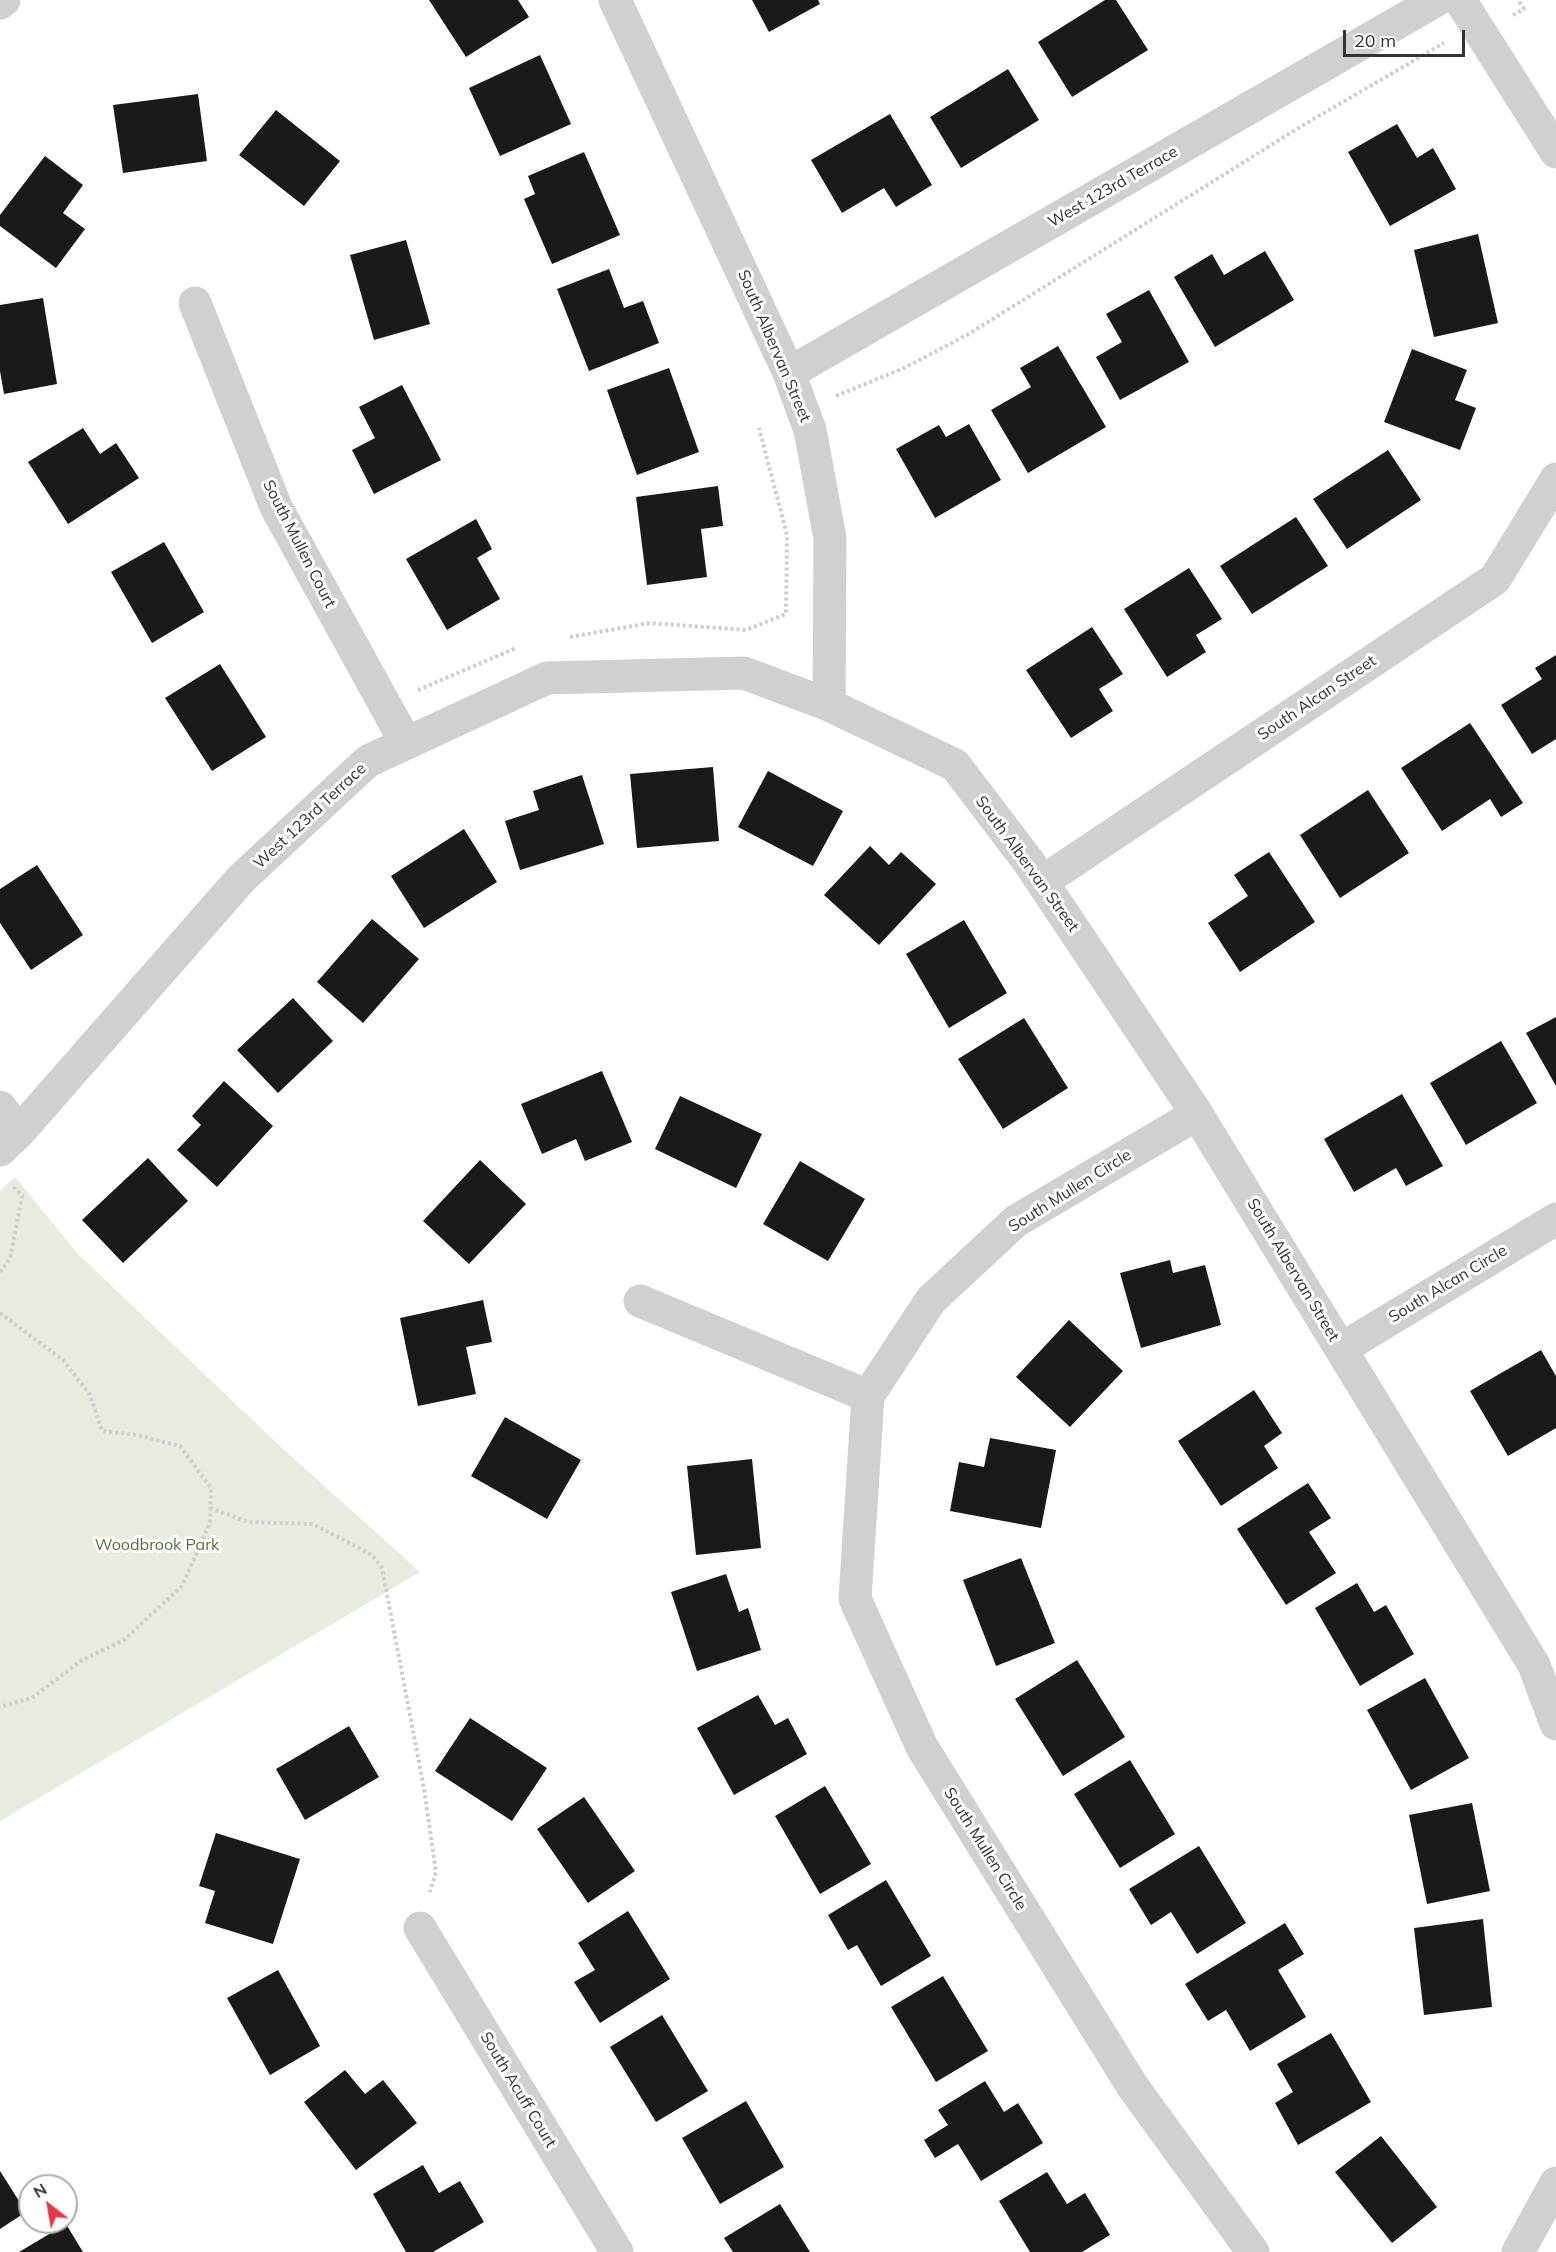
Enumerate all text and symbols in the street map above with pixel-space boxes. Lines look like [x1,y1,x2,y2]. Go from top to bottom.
scale bar [1346,18,1468,56]
text: 20 m [1354,29,1396,52]
street label: West 123rd Terrace [1045,142,1181,232]
street label: South Albervan Street [733,267,815,425]
street label: South Mullen Court [258,477,340,611]
street label: South Alcan Street [1254,651,1380,745]
street label: West 123rd Terrace [250,759,370,873]
street label: South Albervan Street [971,792,1083,936]
street label: South Mullen Circle [1005,1145,1135,1237]
street label: South Albervan Street [1243,1195,1343,1345]
street label: South Alcan Circle [1385,1241,1511,1327]
park label: Woodbrook Park [95,1535,219,1555]
street label: South Mullen Circle [939,1784,1031,1914]
street label: South Acuff Court [476,2029,560,2151]
north arrow [18,2174,78,2234]
text: N [29,2179,50,2202]

